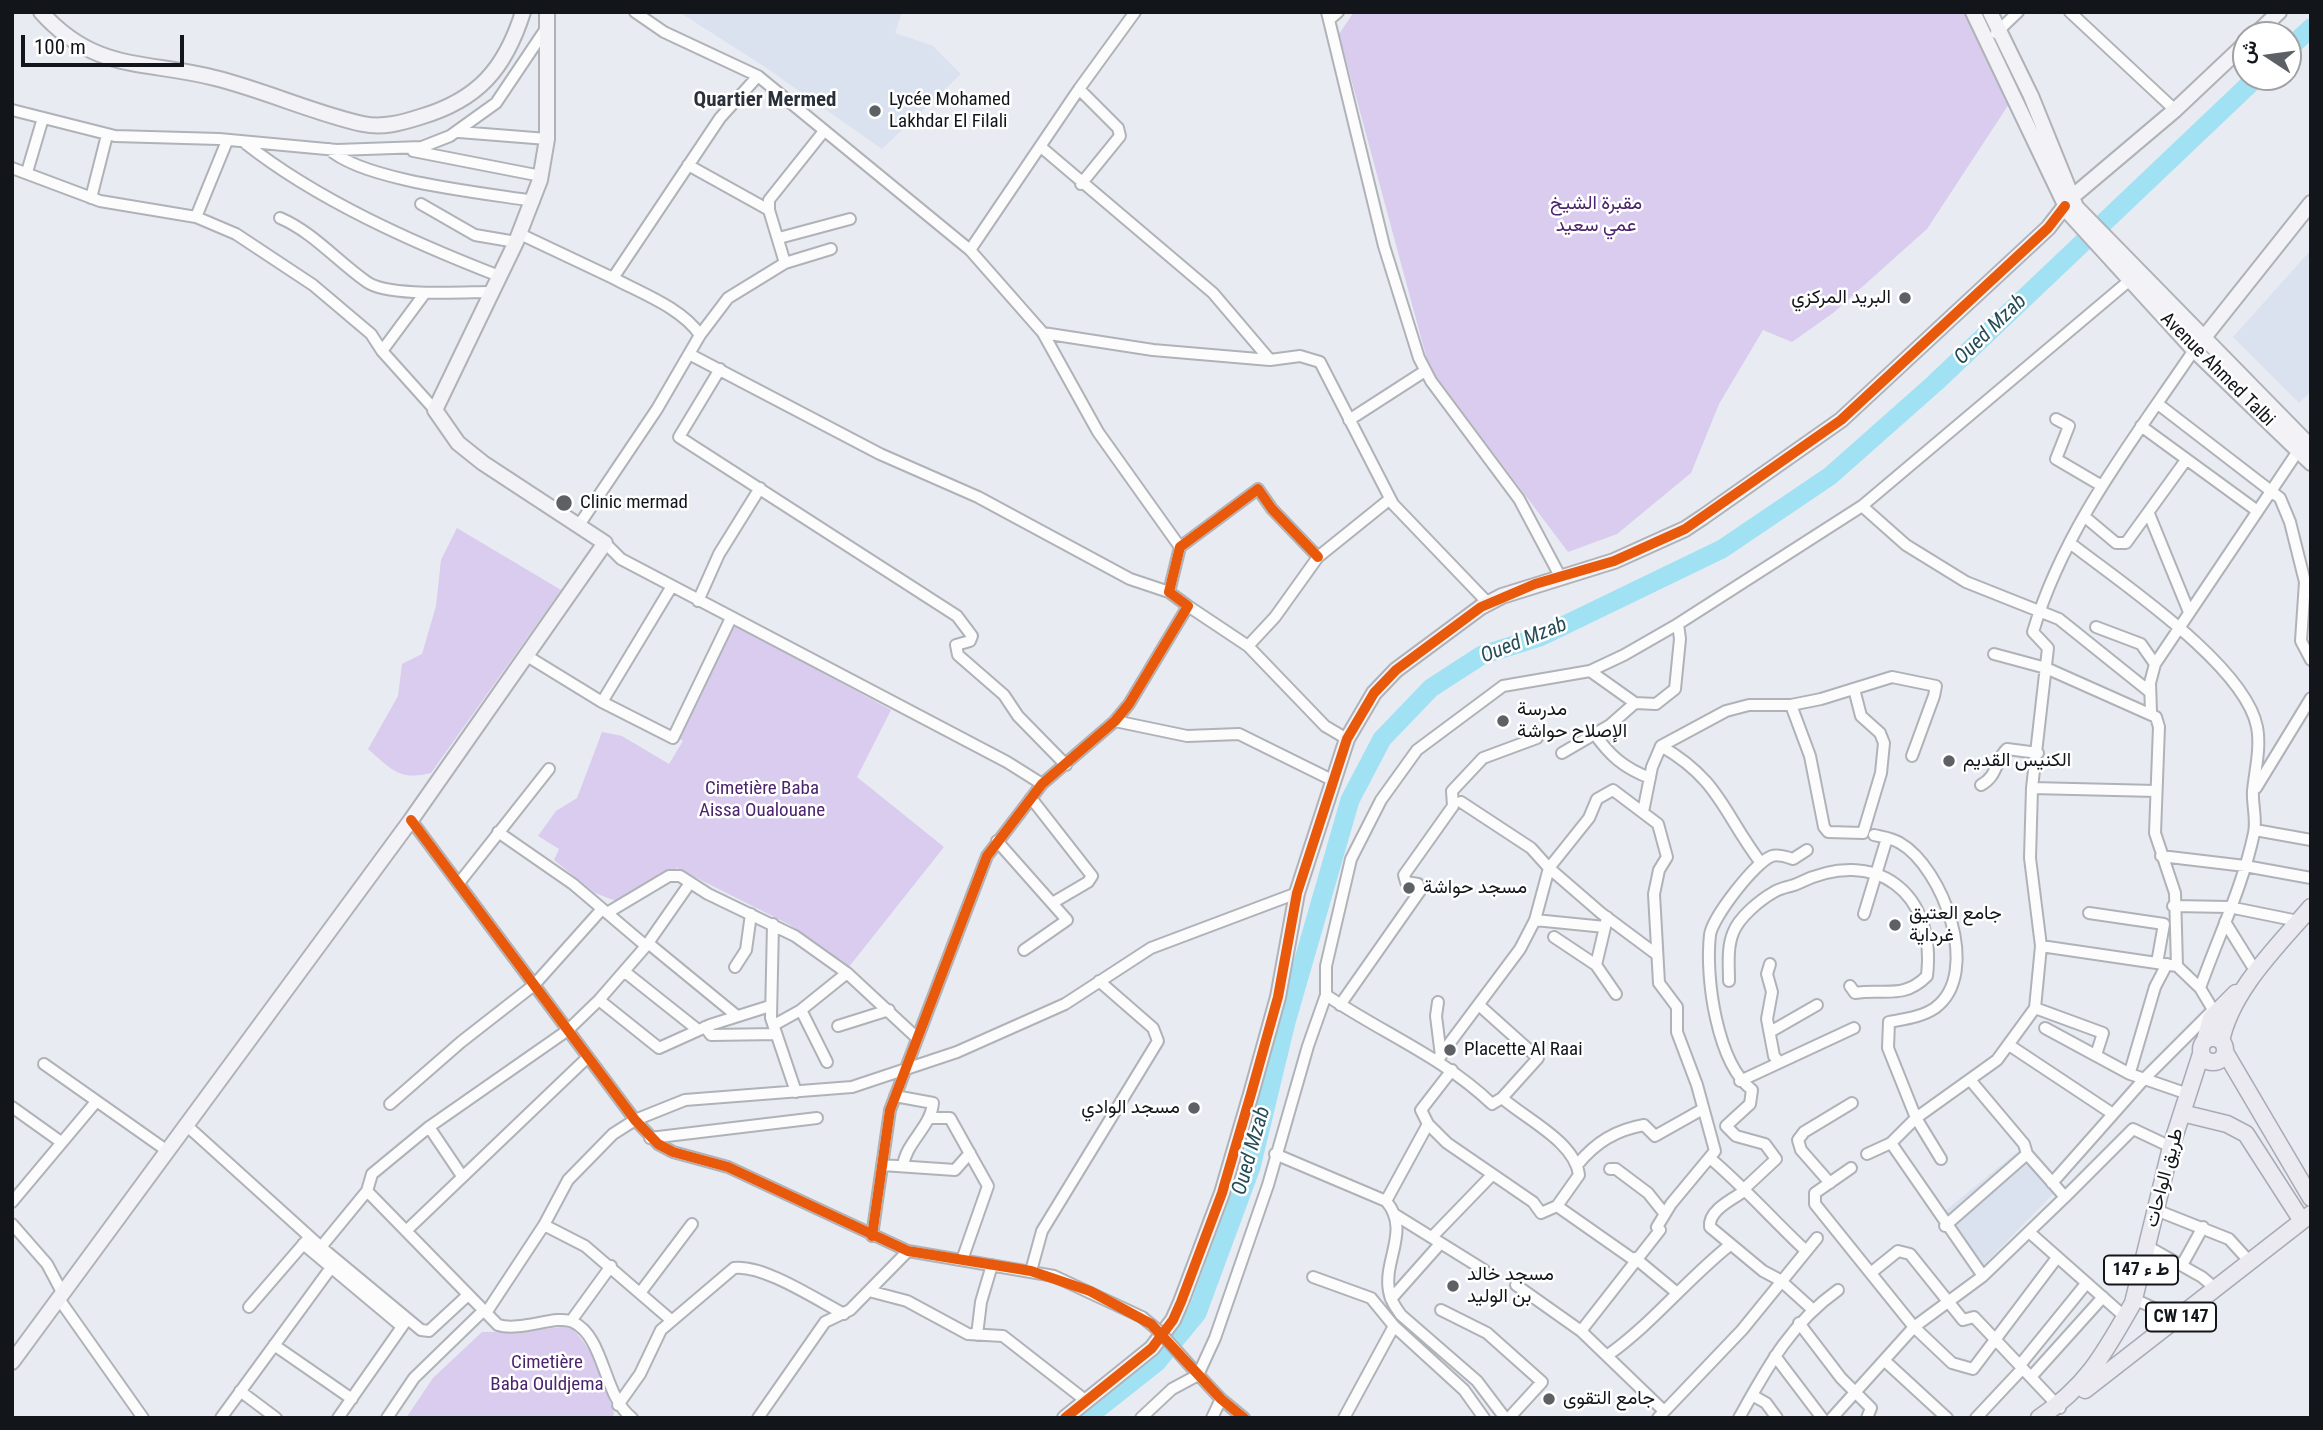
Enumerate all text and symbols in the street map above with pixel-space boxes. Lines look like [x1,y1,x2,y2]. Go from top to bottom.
scale bar [24,21,187,65]
north arrow [2232,21,2302,91]
text: 100 m [34,35,86,59]
text: ش [2234,38,2262,65]
district label: Quartier Mermed [694,88,836,114]
place label: Lycée Mohamed Lakhdar El Filali [889,89,1010,133]
marker: Lycée Mohamed Lakhdar El Filali [867,103,883,119]
park label: مقبرة الشيخ عمي سعيد [1550,193,1642,237]
place label: البريد المركزي [1791,287,1891,309]
water label: Oued Mzab [1950,289,2032,371]
marker: البريد المركزي [1897,290,1913,306]
street label: Avenue Ahmed Talbi [2155,308,2279,432]
place label: Clinic mermad [580,492,688,514]
marker: Clinic mermad [554,493,574,513]
water label: Oued Mzab [1477,612,1571,670]
place label: مدرسة الإصلاح حواشة [1517,699,1627,743]
marker: مدرسة الإصلاح حواشة [1495,713,1511,729]
place label: الكنيس القديم [1963,750,2071,772]
marker: الكنيس القديم [1941,753,1957,769]
park label: Cimetière Baba Aissa Oualouane [699,778,825,822]
place label: مسجد حواشة [1423,877,1527,899]
marker: مسجد حواشة [1401,880,1417,896]
place label: جامع العتيق غرداية [1909,903,2002,947]
marker: جامع العتيق غرداية [1887,917,1903,933]
place label: Placette Al Raai [1464,1039,1583,1061]
marker: Placette Al Raai [1442,1042,1458,1058]
place label: مسجد الوادي [1081,1097,1180,1119]
marker: مسجد الوادي [1186,1100,1202,1116]
water label: Oued Mzab [1227,1104,1277,1198]
street label: طريق الواحات [2141,1126,2189,1230]
road number: ط ء 147 [2104,1255,2178,1284]
place label: مسجد خالد بن الوليد [1467,1264,1554,1308]
marker: مسجد خالد بن الوليد [1445,1278,1461,1294]
road number: CW 147 [2146,1302,2216,1332]
park label: Cimetière Baba Ouldjema [490,1352,604,1396]
place label: جامع التقوى [1563,1388,1655,1410]
marker: جامع التقوى [1541,1391,1557,1407]

